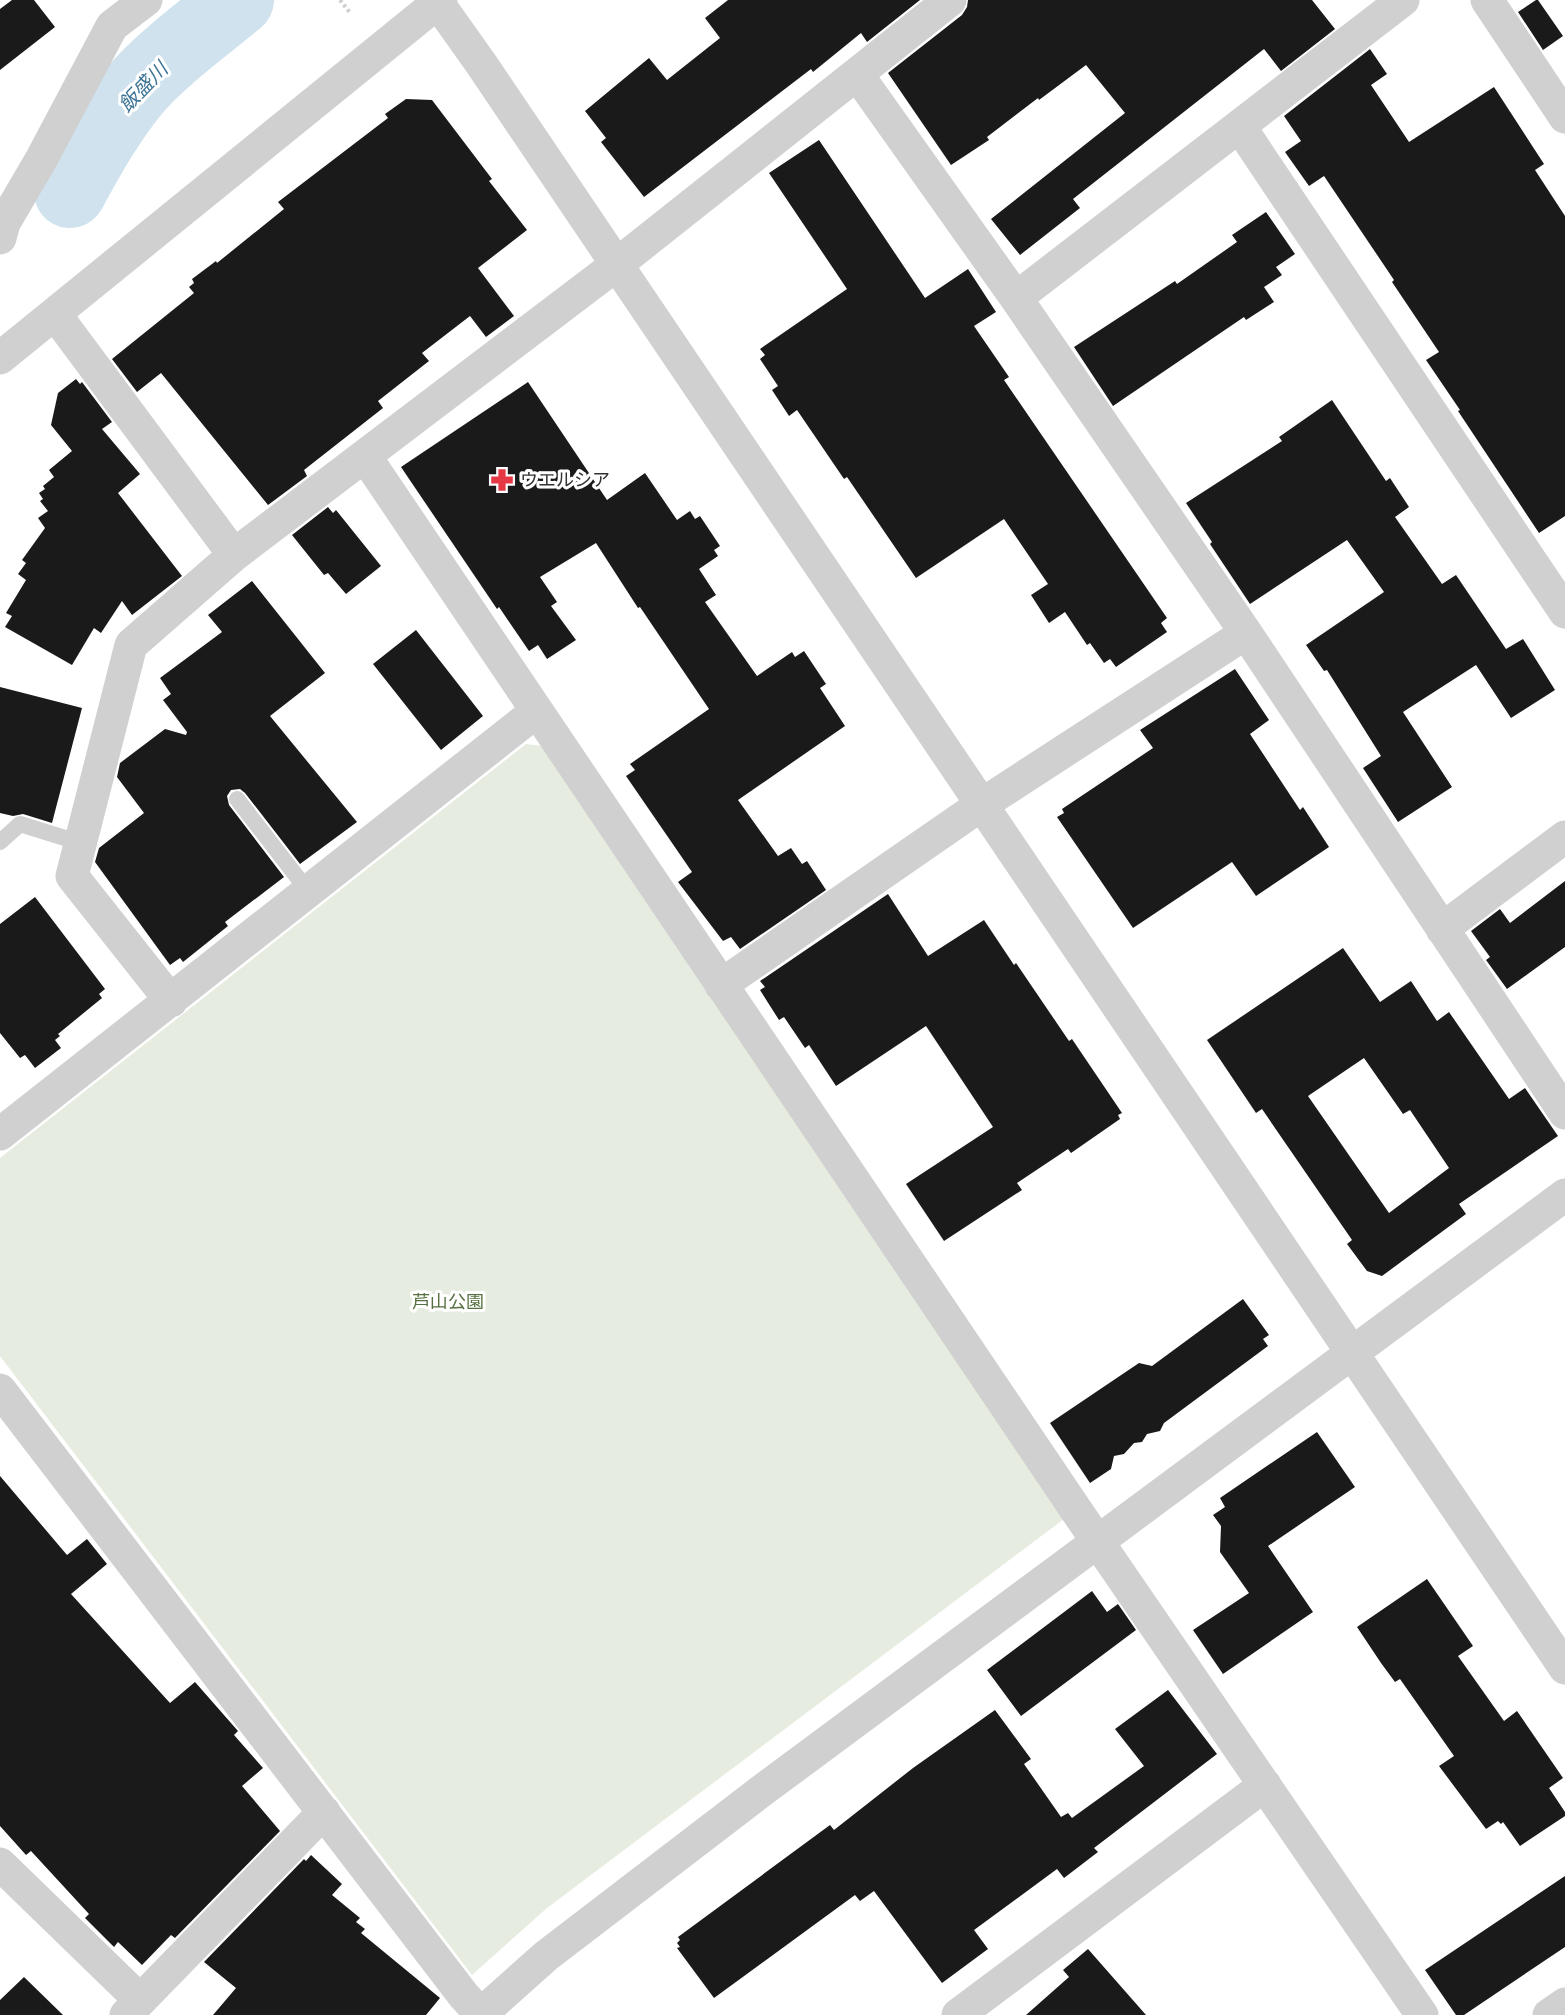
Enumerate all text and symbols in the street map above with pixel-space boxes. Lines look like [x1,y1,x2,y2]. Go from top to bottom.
water label: 飯盛川 [114,56,174,117]
pharmacy icon: ウエルシア [489,467,515,493]
place label: ウエルシア [520,469,610,491]
park label: 芦山公園 [412,1291,484,1313]

